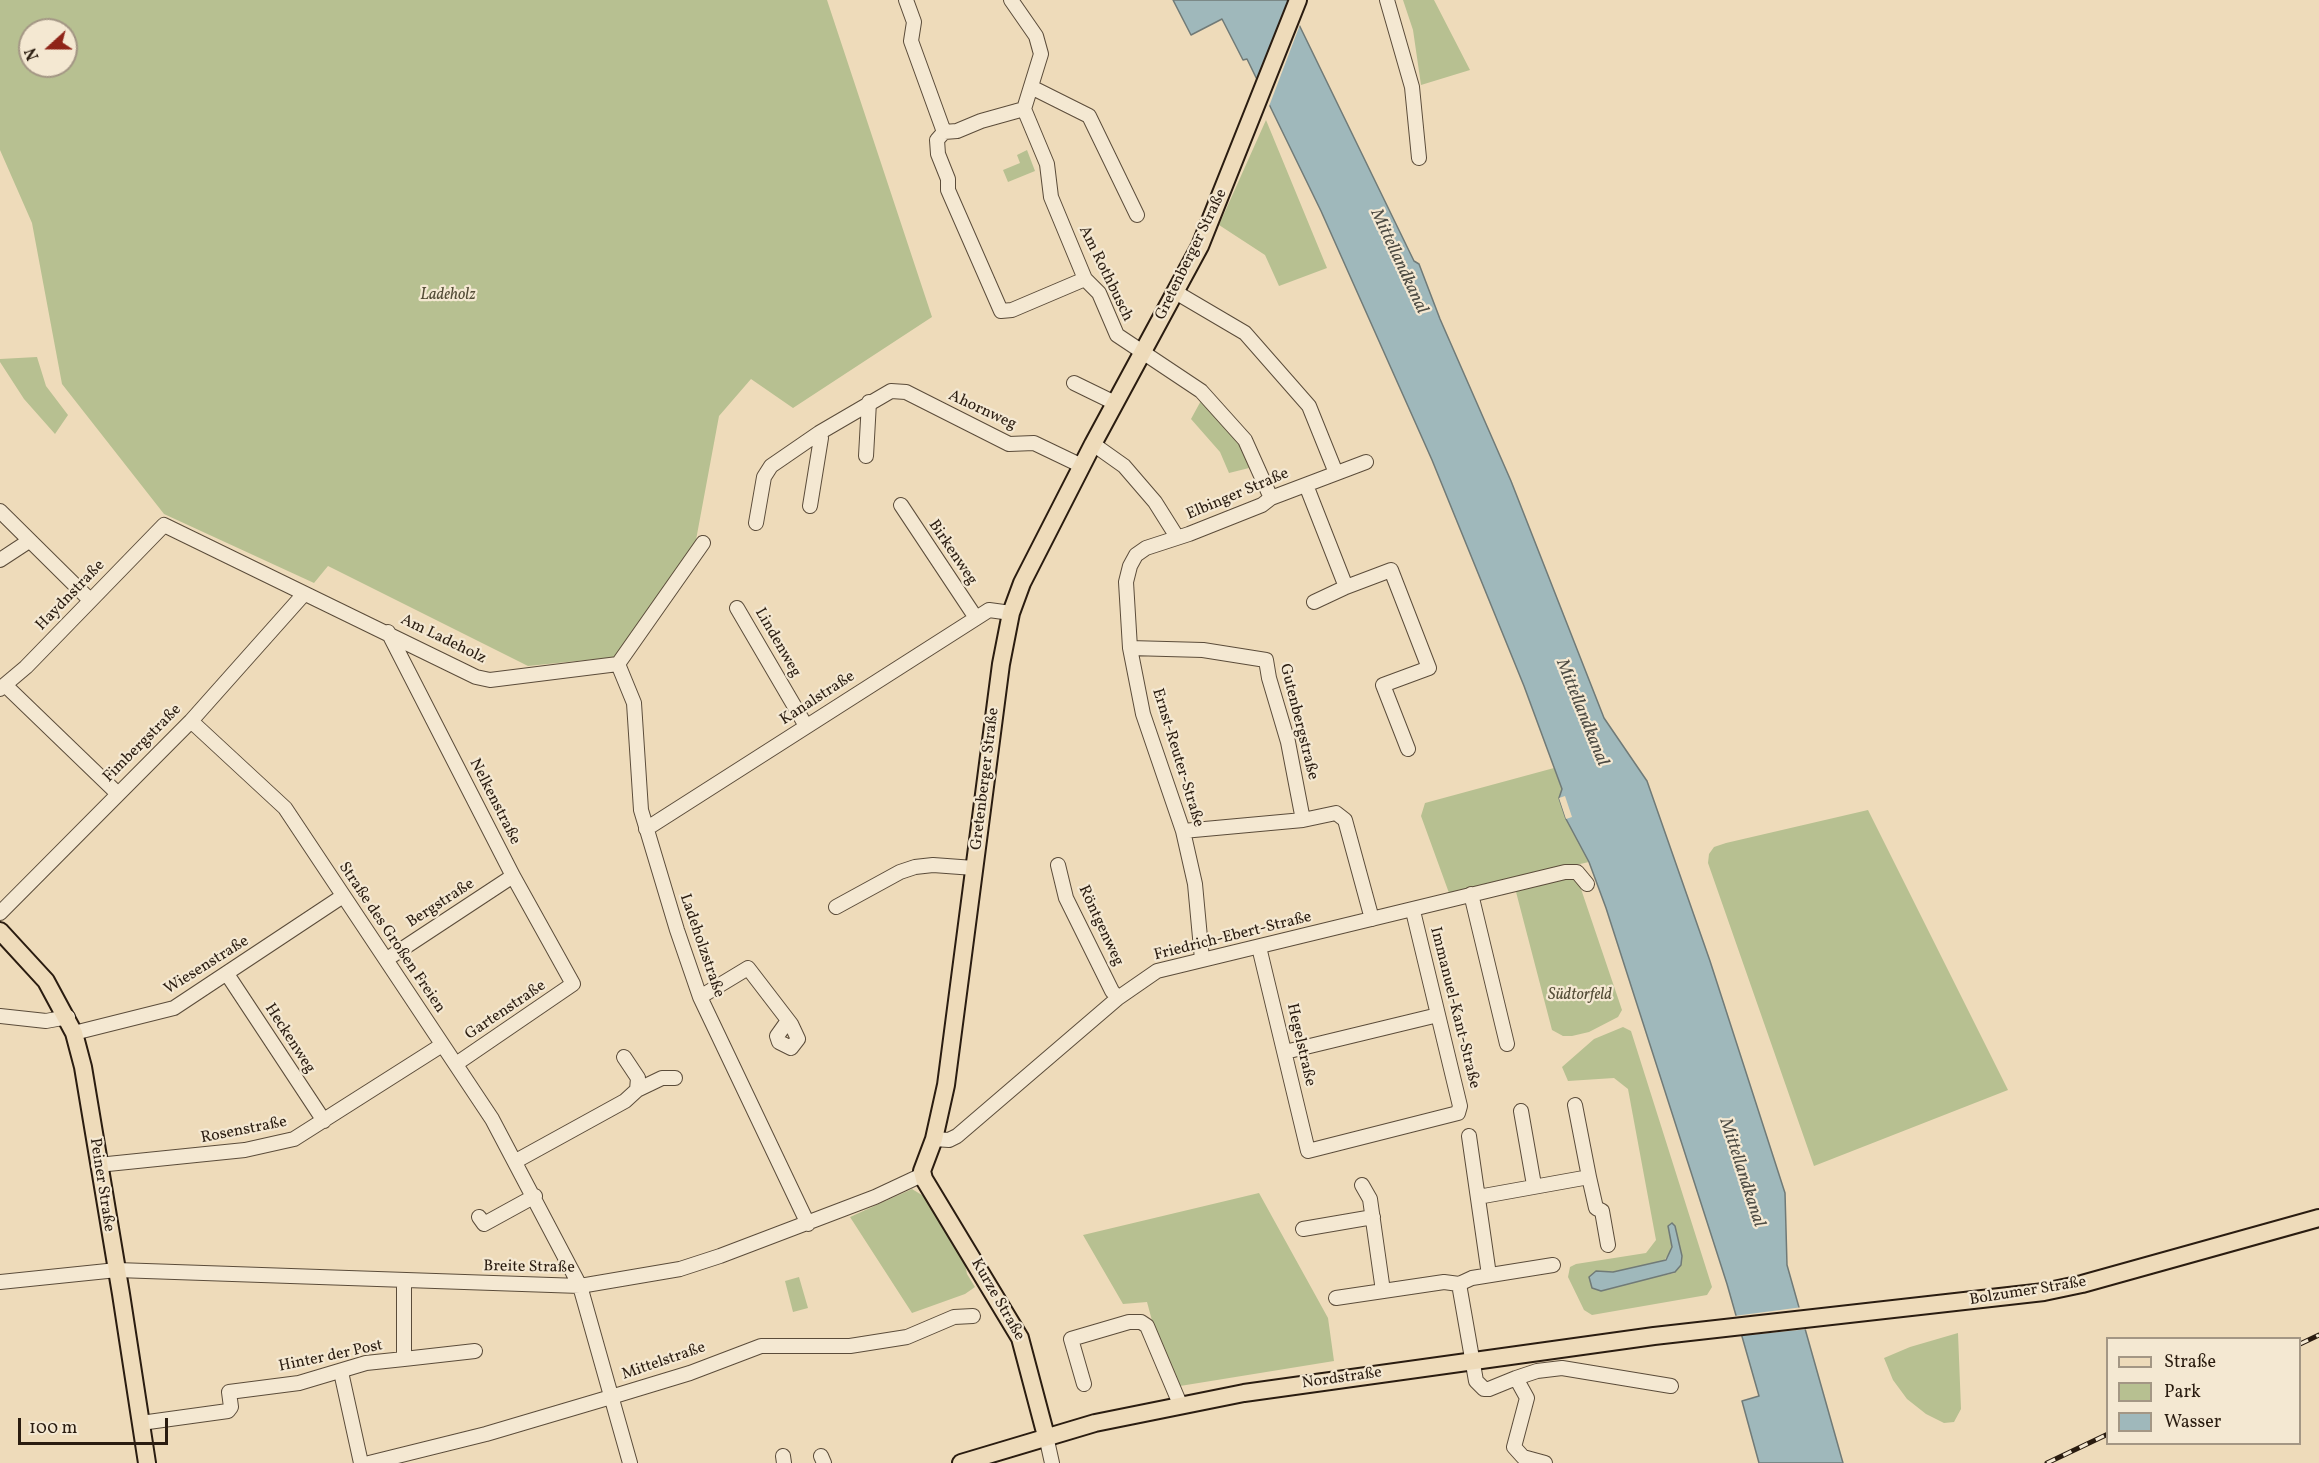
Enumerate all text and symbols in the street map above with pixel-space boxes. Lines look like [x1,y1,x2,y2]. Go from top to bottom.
north arrow [18,18,78,78]
text: N [21,44,45,63]
street label: Gretenberger Straße [1152,186,1232,324]
water label: Mittellandkanal [1364,206,1432,318]
street label: Am Rothbusch [1074,223,1136,325]
park label: Ladeholz [420,286,476,306]
street label: Ahornweg [945,387,1019,435]
street label: Elbinger Straße [1184,465,1292,525]
street label: Birkenweg [923,517,981,589]
street label: Haydnstraße [33,557,109,635]
street label: Lindenweg [749,605,805,681]
street label: Am Ladeholz [397,611,489,669]
water label: Mittellandkanal [1550,656,1612,770]
street label: Gutenbergstraße [1274,662,1322,782]
street label: Kanalstraße [777,668,859,730]
street label: Ernst-Reuter-Straße [1147,686,1207,830]
street label: Fimbergstraße [100,701,186,787]
street label: Gretenberger Straße [968,707,1004,851]
street label: Nelkenstraße [464,756,524,848]
street label: Straße des Großen Freien [333,859,449,1017]
street label: Bergstraße [404,875,478,933]
street label: Röntgenweg [1073,883,1127,969]
street label: Ladeholzstraße [674,892,728,1000]
street label: Friedrich-Ebert-Straße [1152,908,1314,966]
street label: Immanuel-Kant-Straße [1425,925,1483,1091]
street label: Wiesenstraße [161,932,253,1000]
street label: Gartenstraße [462,977,550,1045]
park label: Südtorfeld [1548,986,1612,1006]
street label: Heckenweg [259,1000,319,1078]
street label: Hegelstraße [1281,1002,1319,1088]
street label: Rosenstraße [199,1113,289,1149]
water label: Mittellandkanal [1713,1116,1769,1230]
street label: Peiner Straße [84,1137,118,1233]
street label: Kurze Straße [966,1256,1028,1344]
street label: Breite Straße [483,1258,575,1278]
street label: Bolzumer Straße [1968,1273,2088,1311]
street label: Hinter der Post [277,1337,385,1377]
legend [2106,1337,2301,1445]
street label: Mittelstraße [620,1339,708,1385]
text: Straße [2164,1350,2216,1375]
street label: Nordstraße [1301,1364,1383,1394]
text: Park [2164,1380,2201,1405]
scale bar [21,1406,171,1444]
text: Wasser [2164,1410,2221,1435]
text: 100 m [29,1416,78,1441]

